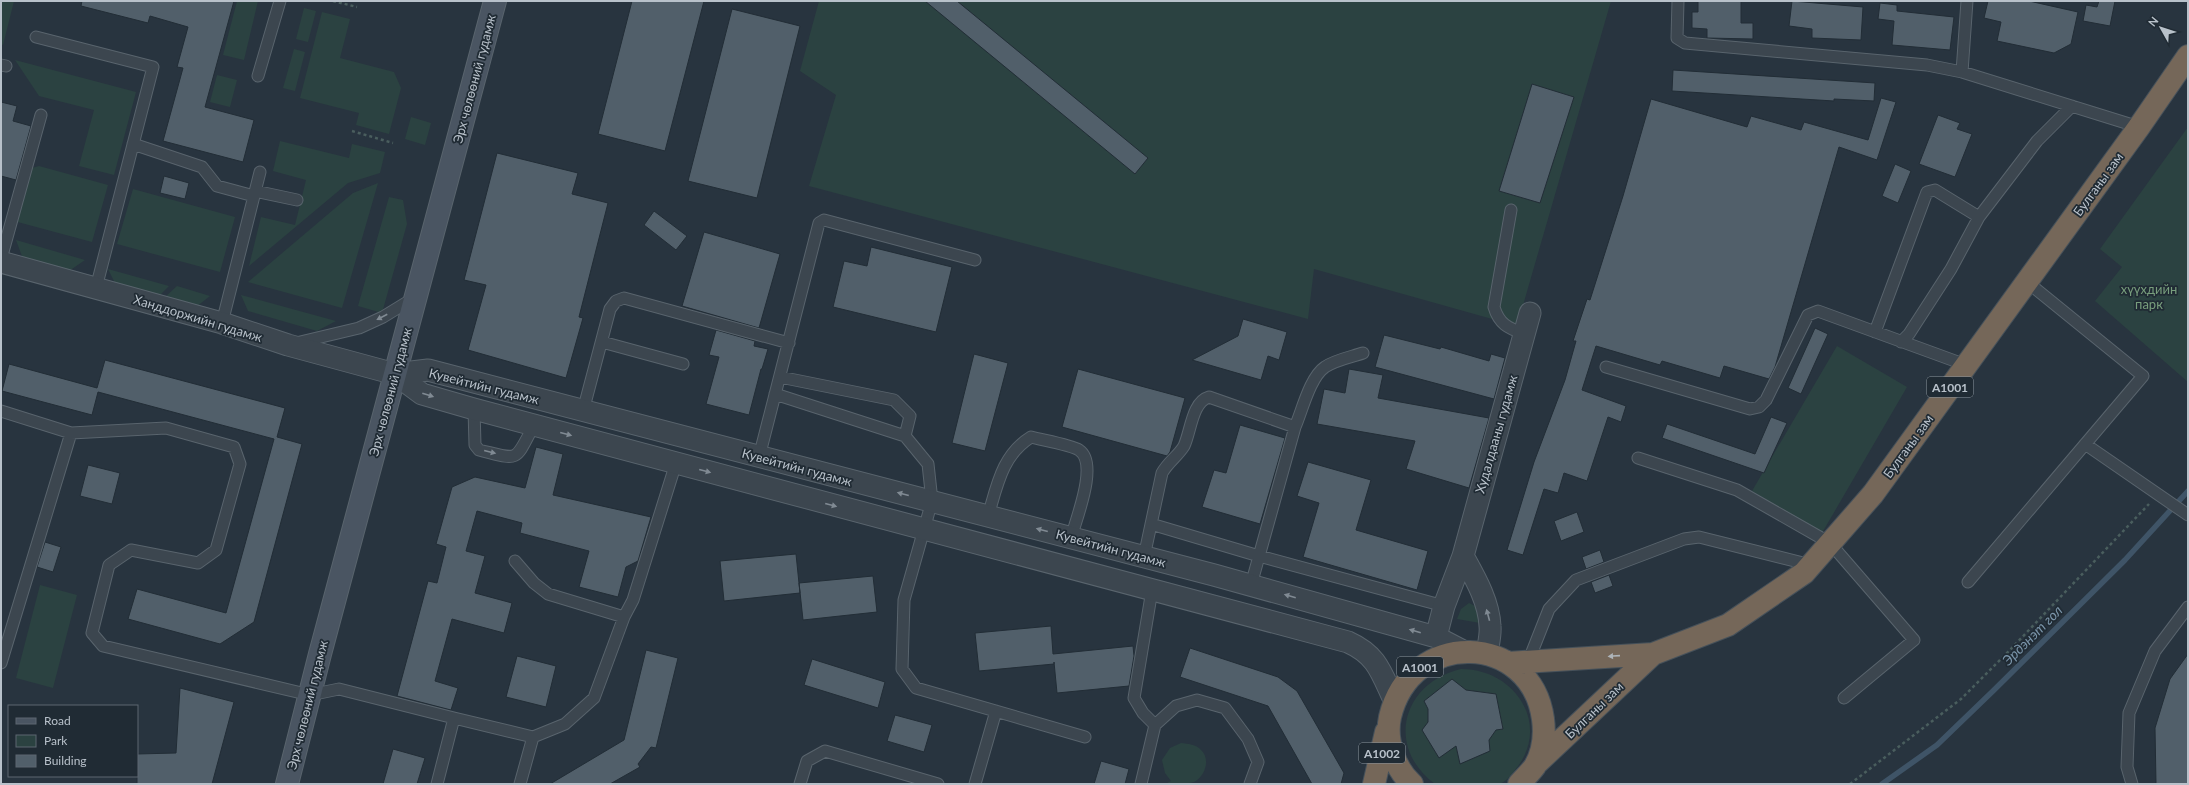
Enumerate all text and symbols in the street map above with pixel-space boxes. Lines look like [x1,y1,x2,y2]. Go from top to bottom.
north arrow [2141,8,2181,48]
street label: Эрх чөлөөний гудамж [449,12,499,145]
text: N [2145,14,2161,29]
street label: Булганы зам [2070,149,2126,219]
park label: хүүхдийн парк [2121,281,2177,312]
street label: Ханддоржийн гудамж [132,291,265,345]
one-way arrow [377,314,388,320]
street label: Эрх чөлөөний гудамж [365,325,415,458]
street label: Кувейтийн гудамж [427,365,542,408]
street label: Худалдааны гудамж [1471,372,1521,495]
road number: A1001 [1927,377,1973,397]
one-way arrow [422,392,434,398]
street label: Булганы зам [1880,411,1936,481]
one-way arrow [561,431,573,437]
street label: Кувейтийн гудамж [740,445,854,490]
one-way arrow [483,450,496,456]
one-way arrow [700,468,712,474]
one-way arrow [897,491,909,497]
one-way arrow [825,502,837,508]
street label: Кувейтийн гудамж [1054,526,1168,571]
one-way arrow [1036,527,1048,533]
one-way arrow [1283,593,1295,599]
water label: Эрдэнэт гол [1998,601,2066,669]
one-way arrow [1485,609,1491,621]
one-way arrow [1409,628,1421,634]
street label: Эрх чөлөөний гудамж [283,638,331,771]
one-way arrow [1608,653,1620,660]
road number: A1001 [1397,657,1443,677]
street label: Булганы зам [1562,678,1626,742]
legend [8,705,138,777]
text: Road [44,713,71,728]
text: Park [44,733,68,748]
road number: A1002 [1359,743,1405,763]
text: Building [44,753,87,768]

